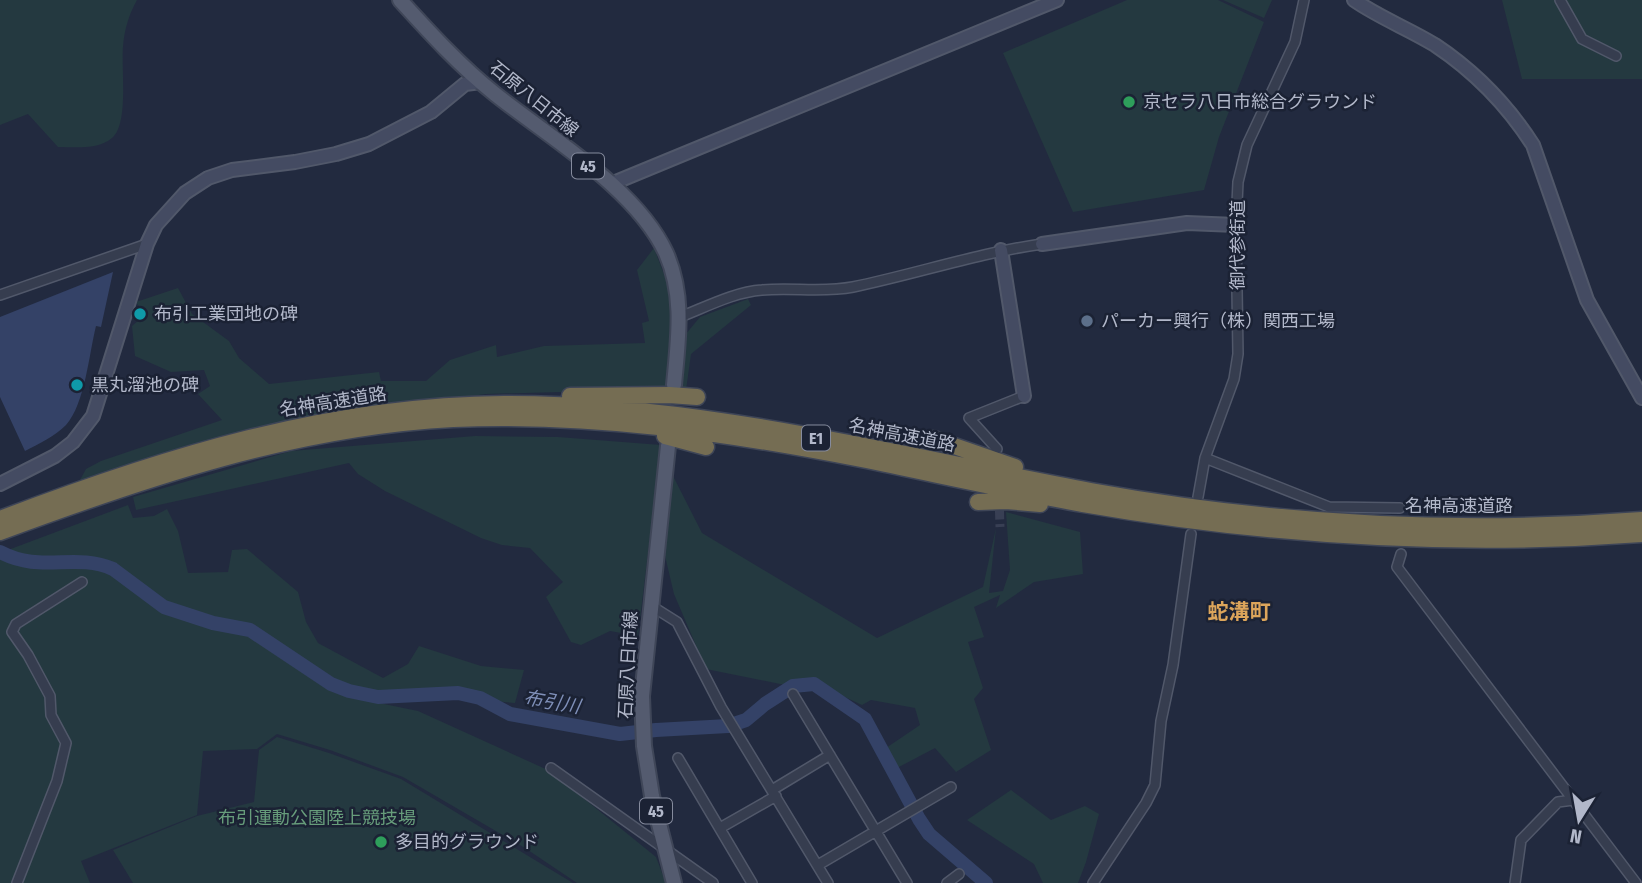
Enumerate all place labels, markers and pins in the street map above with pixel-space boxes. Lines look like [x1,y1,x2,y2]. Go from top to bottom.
place label: 京セラ八日市総合グラウンド [1143,91,1377,113]
marker: 京セラ八日市総合グラウンド [1121,94,1137,110]
place label: 布引工業団地の碑 [154,303,298,325]
marker: 布引工業団地の碑 [132,306,148,322]
place label: パーカー興行（株）関西工場 [1101,310,1335,332]
marker: パーカー興行（株）関西工場 [1079,313,1095,329]
place label: 黒丸溜池の碑 [91,374,199,396]
marker: 黒丸溜池の碑 [69,377,85,393]
place label: 多目的グラウンド [395,831,539,853]
marker: 多目的グラウンド [373,834,389,850]

